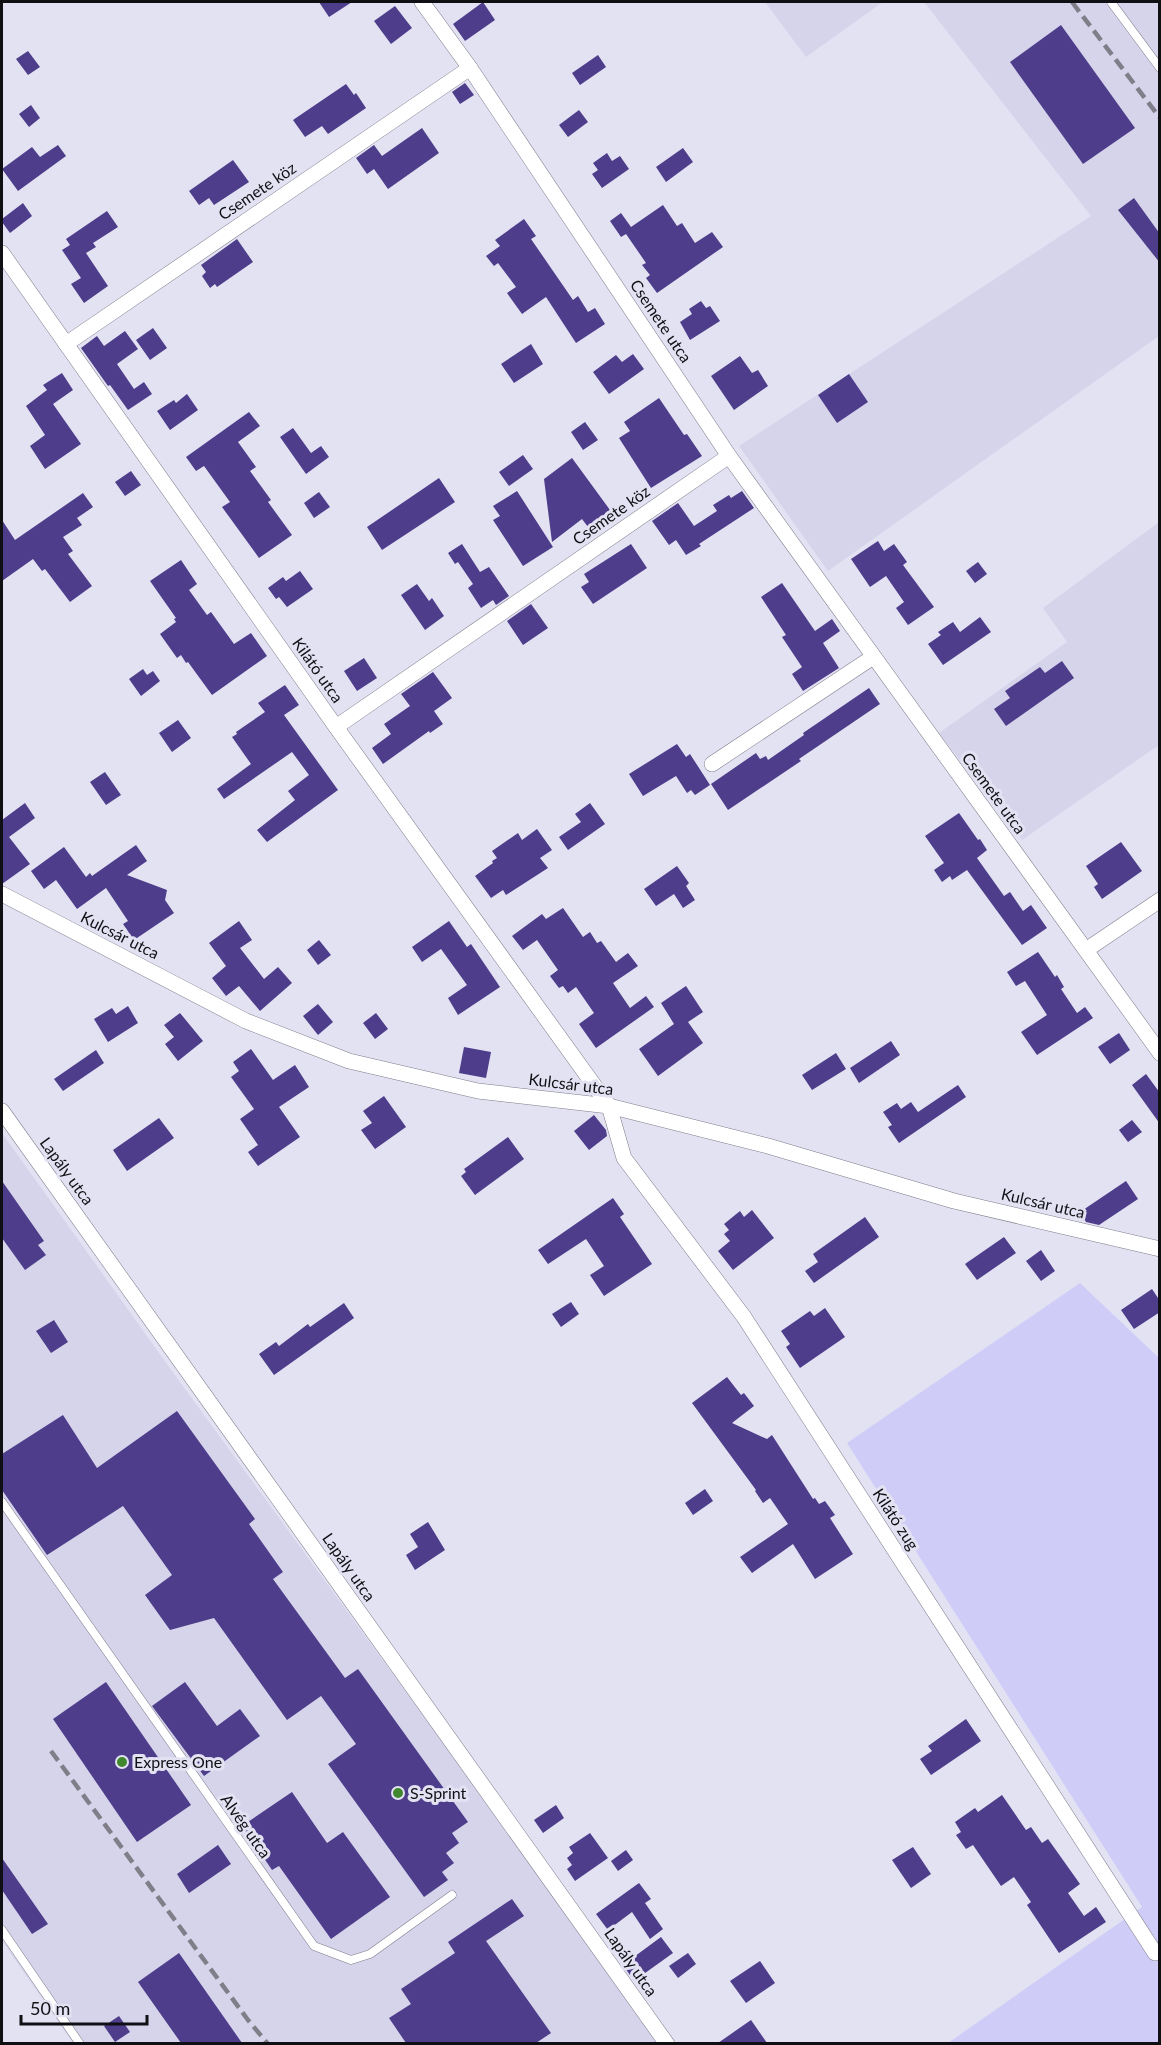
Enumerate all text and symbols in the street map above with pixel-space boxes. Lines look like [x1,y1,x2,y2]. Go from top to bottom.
street label: Csemete köz [214,158,299,224]
street label: Csemete utca [627,276,696,366]
street label: Csemete köz [569,481,653,548]
street label: Kilátó utca [289,633,348,706]
street label: Csemete utca [958,748,1030,837]
street label: Kulcsár utca [78,907,162,962]
street label: Kulcsár utca [528,1069,615,1098]
street label: Lapály utca [36,1133,98,1208]
street label: Kulcsár utca [999,1184,1087,1221]
street label: Kilátó zug [870,1484,923,1553]
street label: Lapály utca [319,1529,380,1605]
place label: Express One [134,1752,222,1771]
marker: Express One [115,1755,129,1769]
place label: S-Sprint [410,1783,467,1802]
marker: S-Sprint [391,1786,405,1800]
street label: Alvég utca [217,1790,275,1861]
street label: Lapály utca [601,1924,662,2000]
scale bar [21,1988,147,2026]
text: 50 m [30,1997,70,2019]

